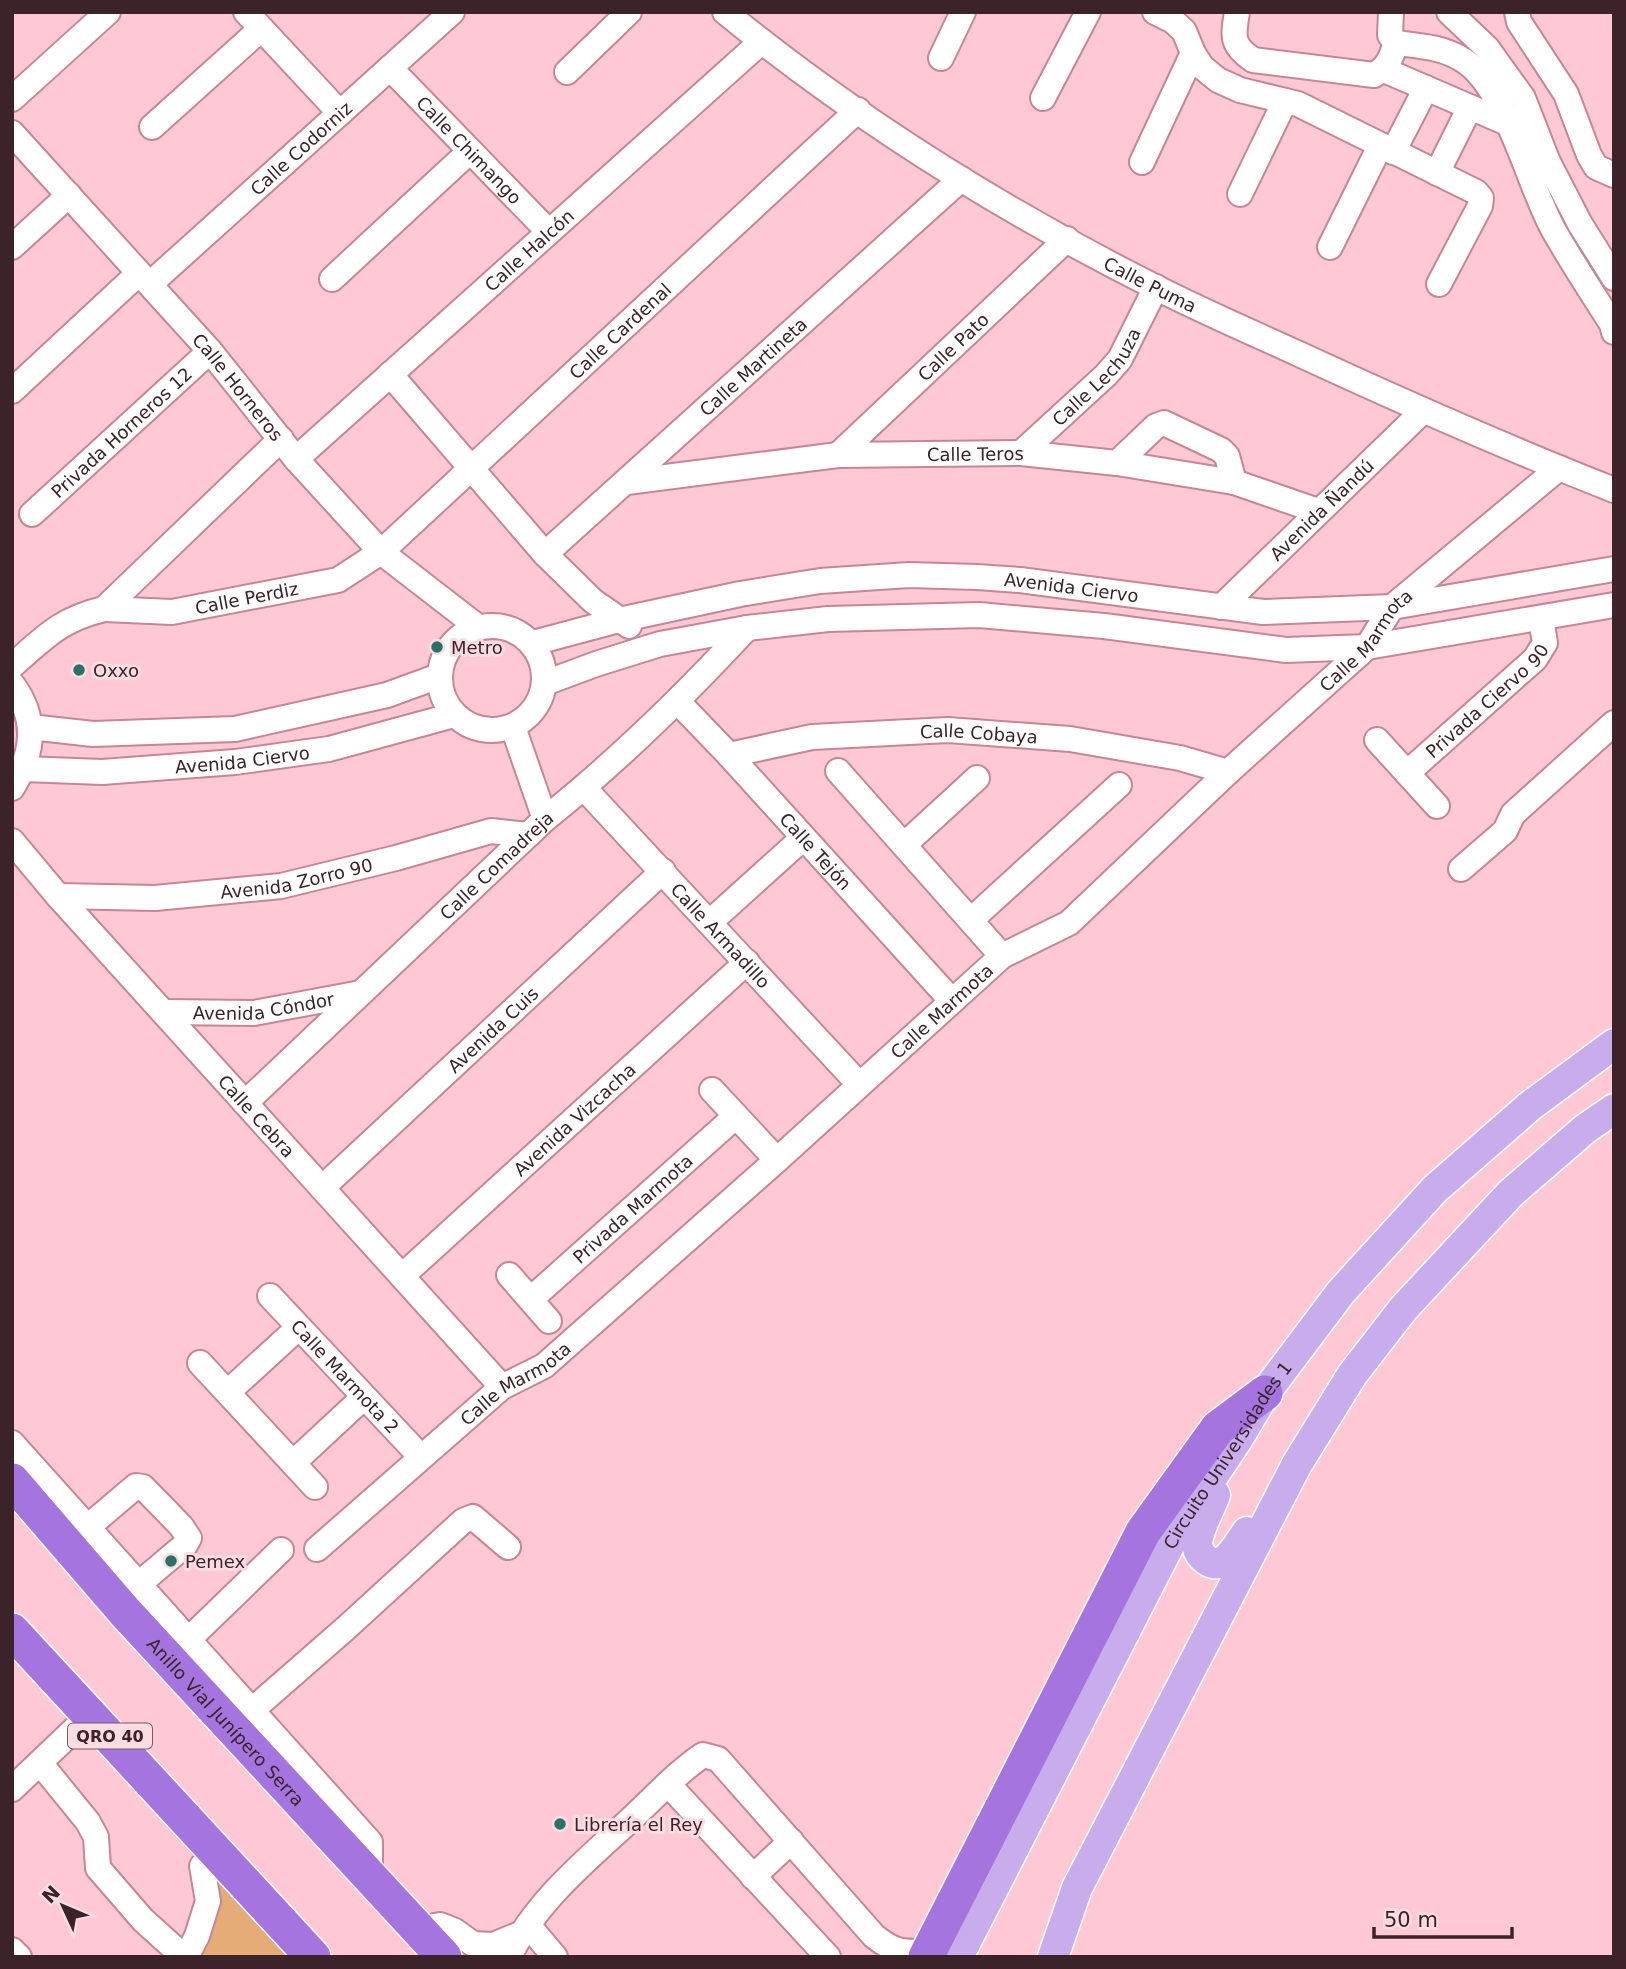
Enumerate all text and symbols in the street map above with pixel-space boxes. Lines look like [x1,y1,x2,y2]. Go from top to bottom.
street label: Calle Chimango [412,92,526,208]
street label: Calle Codorniz [246,97,356,199]
street label: Calle Halcón [480,205,578,295]
street label: Calle Puma [1100,252,1200,316]
street label: Calle Cardenal [565,278,675,383]
street label: Calle Pato [913,308,993,385]
street label: Calle Martineta [695,313,811,420]
street label: Calle Lechuza [1048,324,1144,430]
street label: Calle Horneros [188,329,288,445]
street label: Privada Horneros 12 [47,363,196,502]
street label: Calle Teros [927,442,1024,465]
street label: Avenida Ñandú [1265,454,1378,565]
street label: Avenida Ciervo [1003,568,1140,606]
street label: Calle Perdiz [193,577,300,618]
street label: Calle Marmota [1315,584,1416,696]
place label: Metro [451,637,503,658]
marker: Metro [429,639,445,655]
street label: Privada Ciervo 90 [1421,640,1553,762]
place label: Oxxo [93,660,139,681]
marker: Oxxo [71,662,87,678]
street label: Calle Cobaya [919,719,1039,747]
street label: Avenida Ciervo [174,741,311,777]
street label: Calle Comadreja [435,806,557,924]
street label: Calle Tejón [776,808,856,894]
street label: Avenida Zorro 90 [219,854,375,902]
street label: Calle Armadillo [667,878,775,992]
street label: Calle Marmota [886,959,997,1062]
street label: Avenida Cuis [443,982,542,1077]
street label: Avenida Cóndor [193,988,336,1023]
street label: Avenida Vizcacha [509,1058,640,1180]
street label: Calle Cebra [214,1070,299,1161]
street label: Privada Marmota [568,1150,697,1267]
street label: Calle Marmota 2 [287,1315,404,1437]
street label: Calle Marmota [456,1337,575,1429]
street label: Circuito Universidades 1 [1159,1357,1296,1552]
place label: Pemex [185,1551,246,1572]
marker: Pemex [163,1553,179,1569]
street label: Anillo Vial Junípero Serra [143,1633,309,1810]
road number: QRO 40 [68,1724,152,1748]
place label: Librería el Rey [574,1814,703,1835]
marker: Librería el Rey [552,1816,568,1832]
north arrow [28,1871,98,1941]
text: N [37,1881,64,1908]
scale bar [1374,1896,1512,1940]
text: 50 m [1384,1908,1438,1932]

